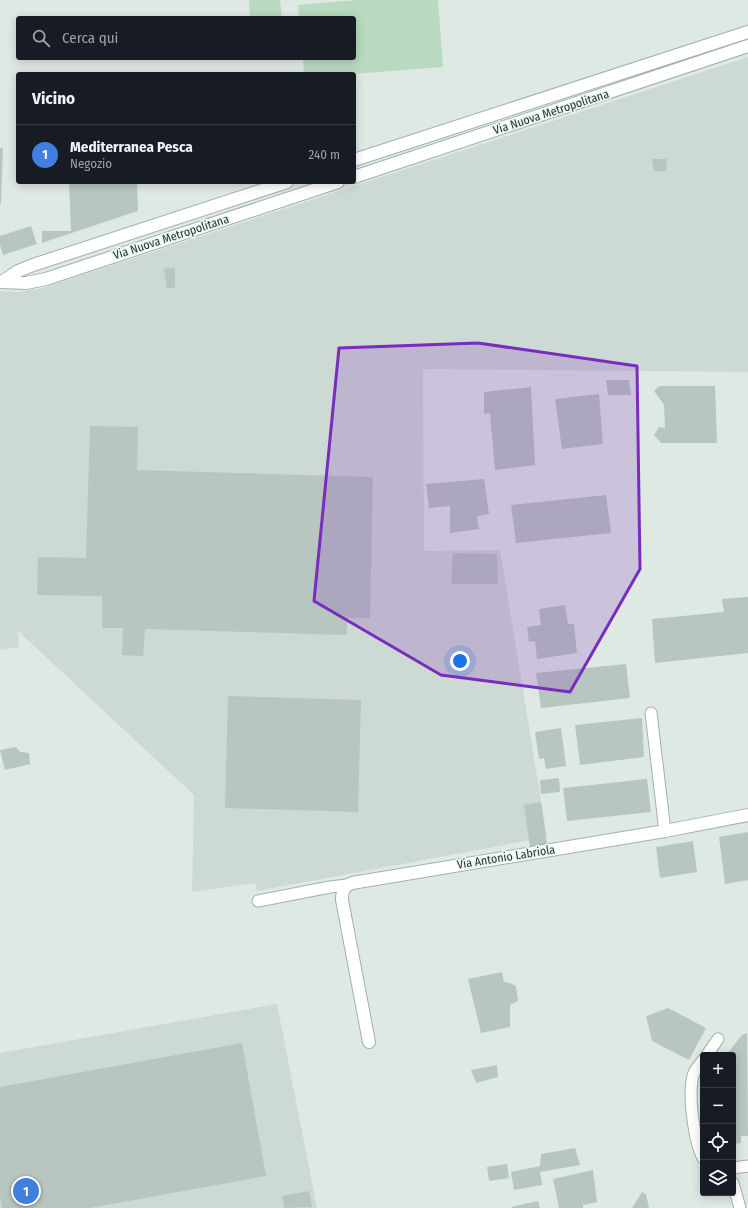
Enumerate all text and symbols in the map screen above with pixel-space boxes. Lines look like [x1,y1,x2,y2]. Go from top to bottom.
search box [16,16,356,60]
icon: search [30,27,52,49]
text: Cerca qui [62,29,118,47]
street label: Via Nuova Metropolitana [491,87,611,137]
text: Vicino [32,88,75,109]
text: Mediterranea Pesca [70,138,193,156]
text: 1 [42,147,48,162]
text: 240 m [308,147,340,162]
text: Negozio [70,156,112,171]
street label: Via Nuova Metropolitana [111,212,231,262]
your location [450,651,470,671]
street label: Via Antonio Labriola [456,842,556,872]
map controls [700,1052,736,1196]
button: + [700,1052,736,1088]
button: − [700,1088,736,1124]
button: locate [700,1124,736,1160]
button: layers [700,1160,736,1196]
pin: 1 [13,1176,39,1206]

